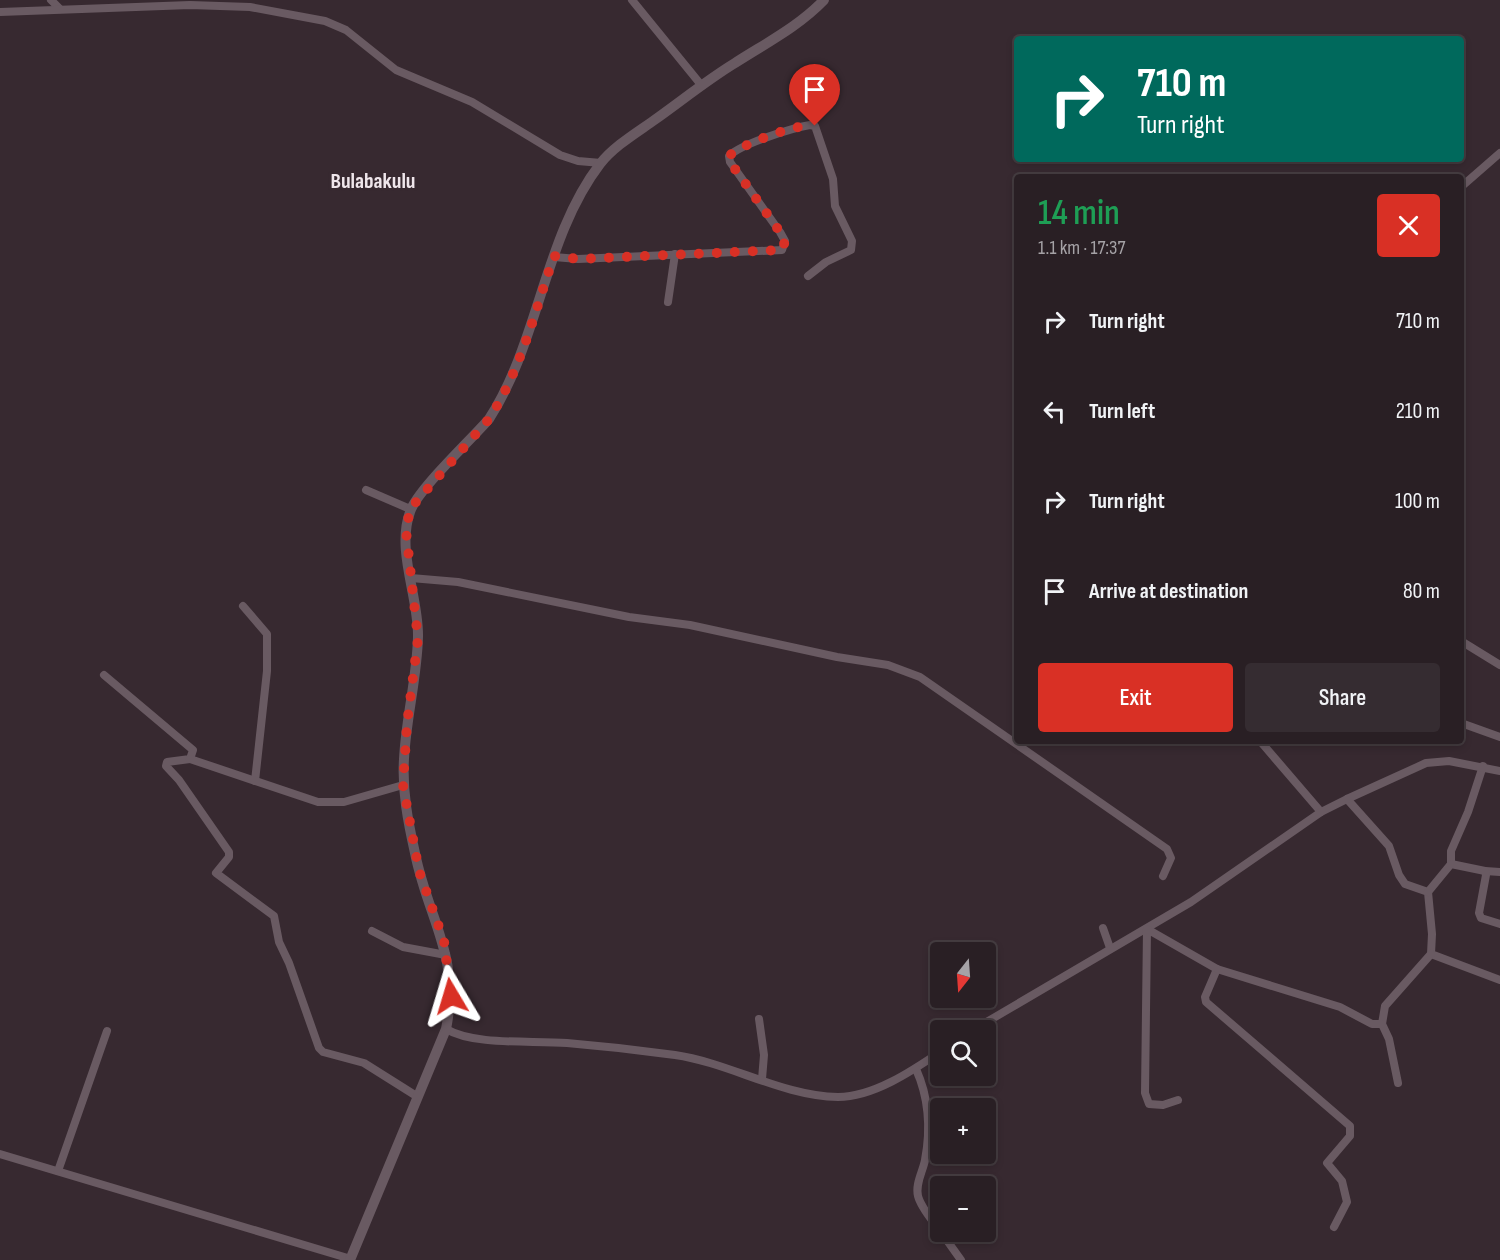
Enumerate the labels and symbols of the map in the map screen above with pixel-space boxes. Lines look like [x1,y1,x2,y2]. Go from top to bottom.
pin [789,64,840,126]
district label: Bulabakulu [330,168,416,195]
north arrow [930,942,996,1008]
position arrow [419,964,483,1028]

